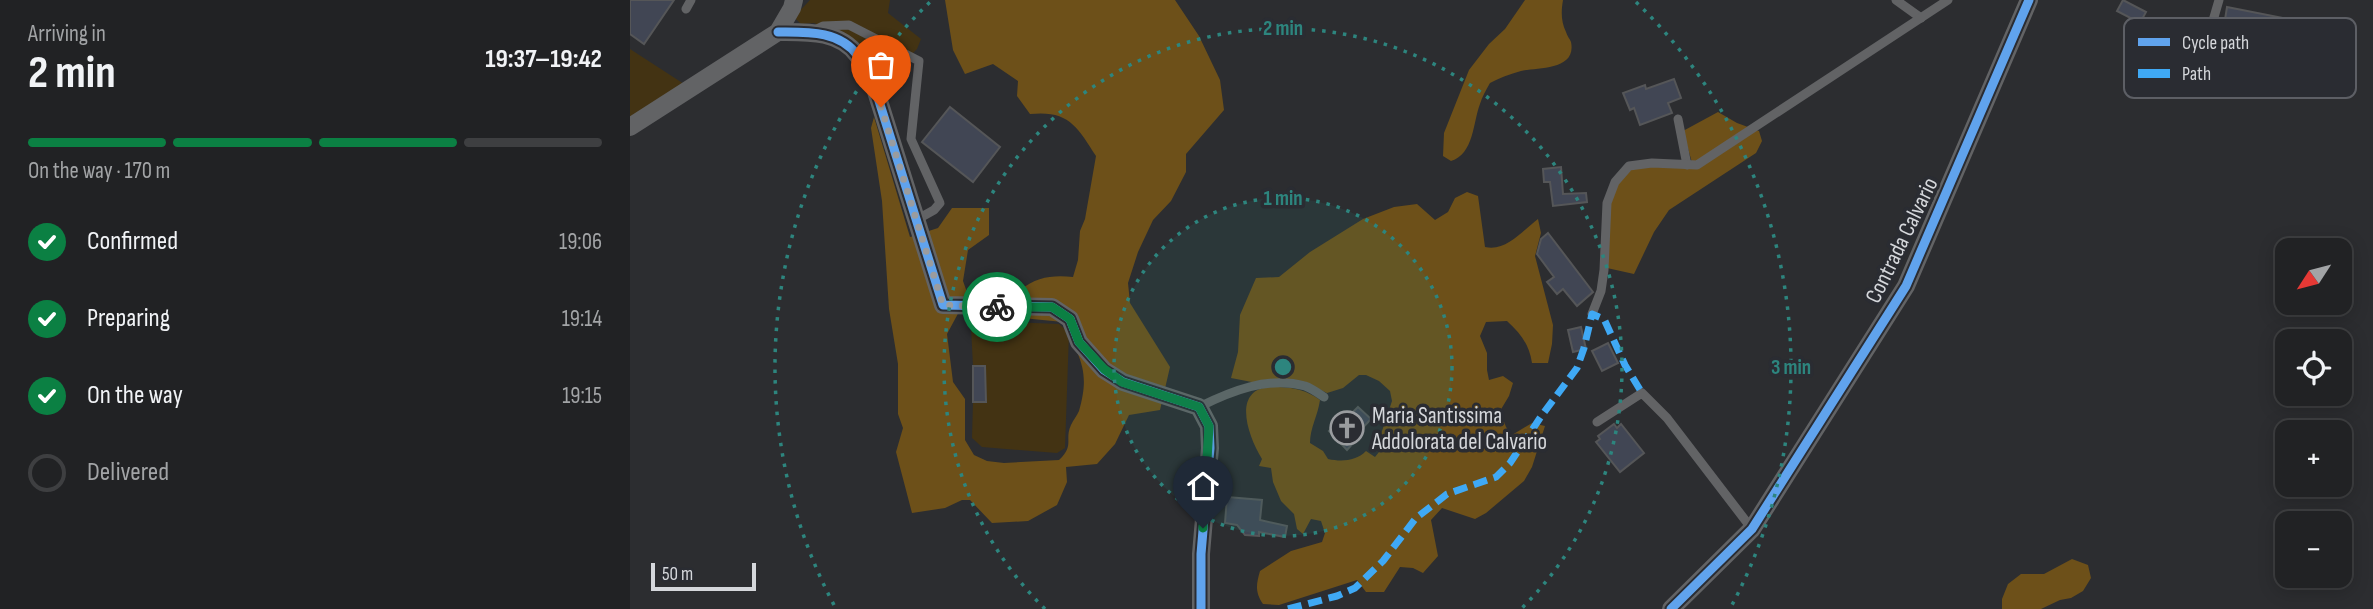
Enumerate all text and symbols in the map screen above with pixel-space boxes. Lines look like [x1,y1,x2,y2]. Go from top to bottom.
text: 2 min [1263,16,1303,41]
legend [2124,18,2356,98]
text: Arriving in [28,20,106,48]
text: Cycle path [2182,32,2249,55]
pin [851,35,911,107]
text: 19:37–19:42 [485,44,602,75]
text: 2 min [28,46,116,101]
icon: bag [862,46,900,84]
text: Path [2182,63,2211,86]
text: On the way · 170 m [28,157,170,185]
street label: Contrada Calvario [1859,173,1944,308]
text: 1 min [1263,186,1303,211]
icon: check [28,223,66,261]
text: Confirmed [87,226,178,257]
text: 19:06 [559,228,602,256]
north arrow [2275,238,2352,315]
map controls [2275,238,2352,588]
courier [962,272,1032,342]
icon: bike [978,288,1016,326]
icon: check [28,300,66,338]
text: Preparing [87,303,170,334]
text: 19:14 [562,305,602,333]
button: locate [2275,329,2352,406]
centre of rings [1271,355,1295,379]
text: 3 min [1771,355,1811,380]
icon: check [28,377,66,415]
text: On the way [87,380,183,411]
text: 19:15 [562,382,602,410]
place label: Maria Santissima Addolorata del Calvario [1371,402,1547,456]
church icon: Maria Santissima Addolorata del Calvario [1328,409,1366,447]
button: + [2275,420,2352,497]
pin [1173,456,1233,528]
text: Delivered [87,457,169,488]
icon: home [1184,467,1222,505]
button: − [2275,511,2352,588]
scale bar [651,560,756,592]
text: 50 m [662,563,693,586]

